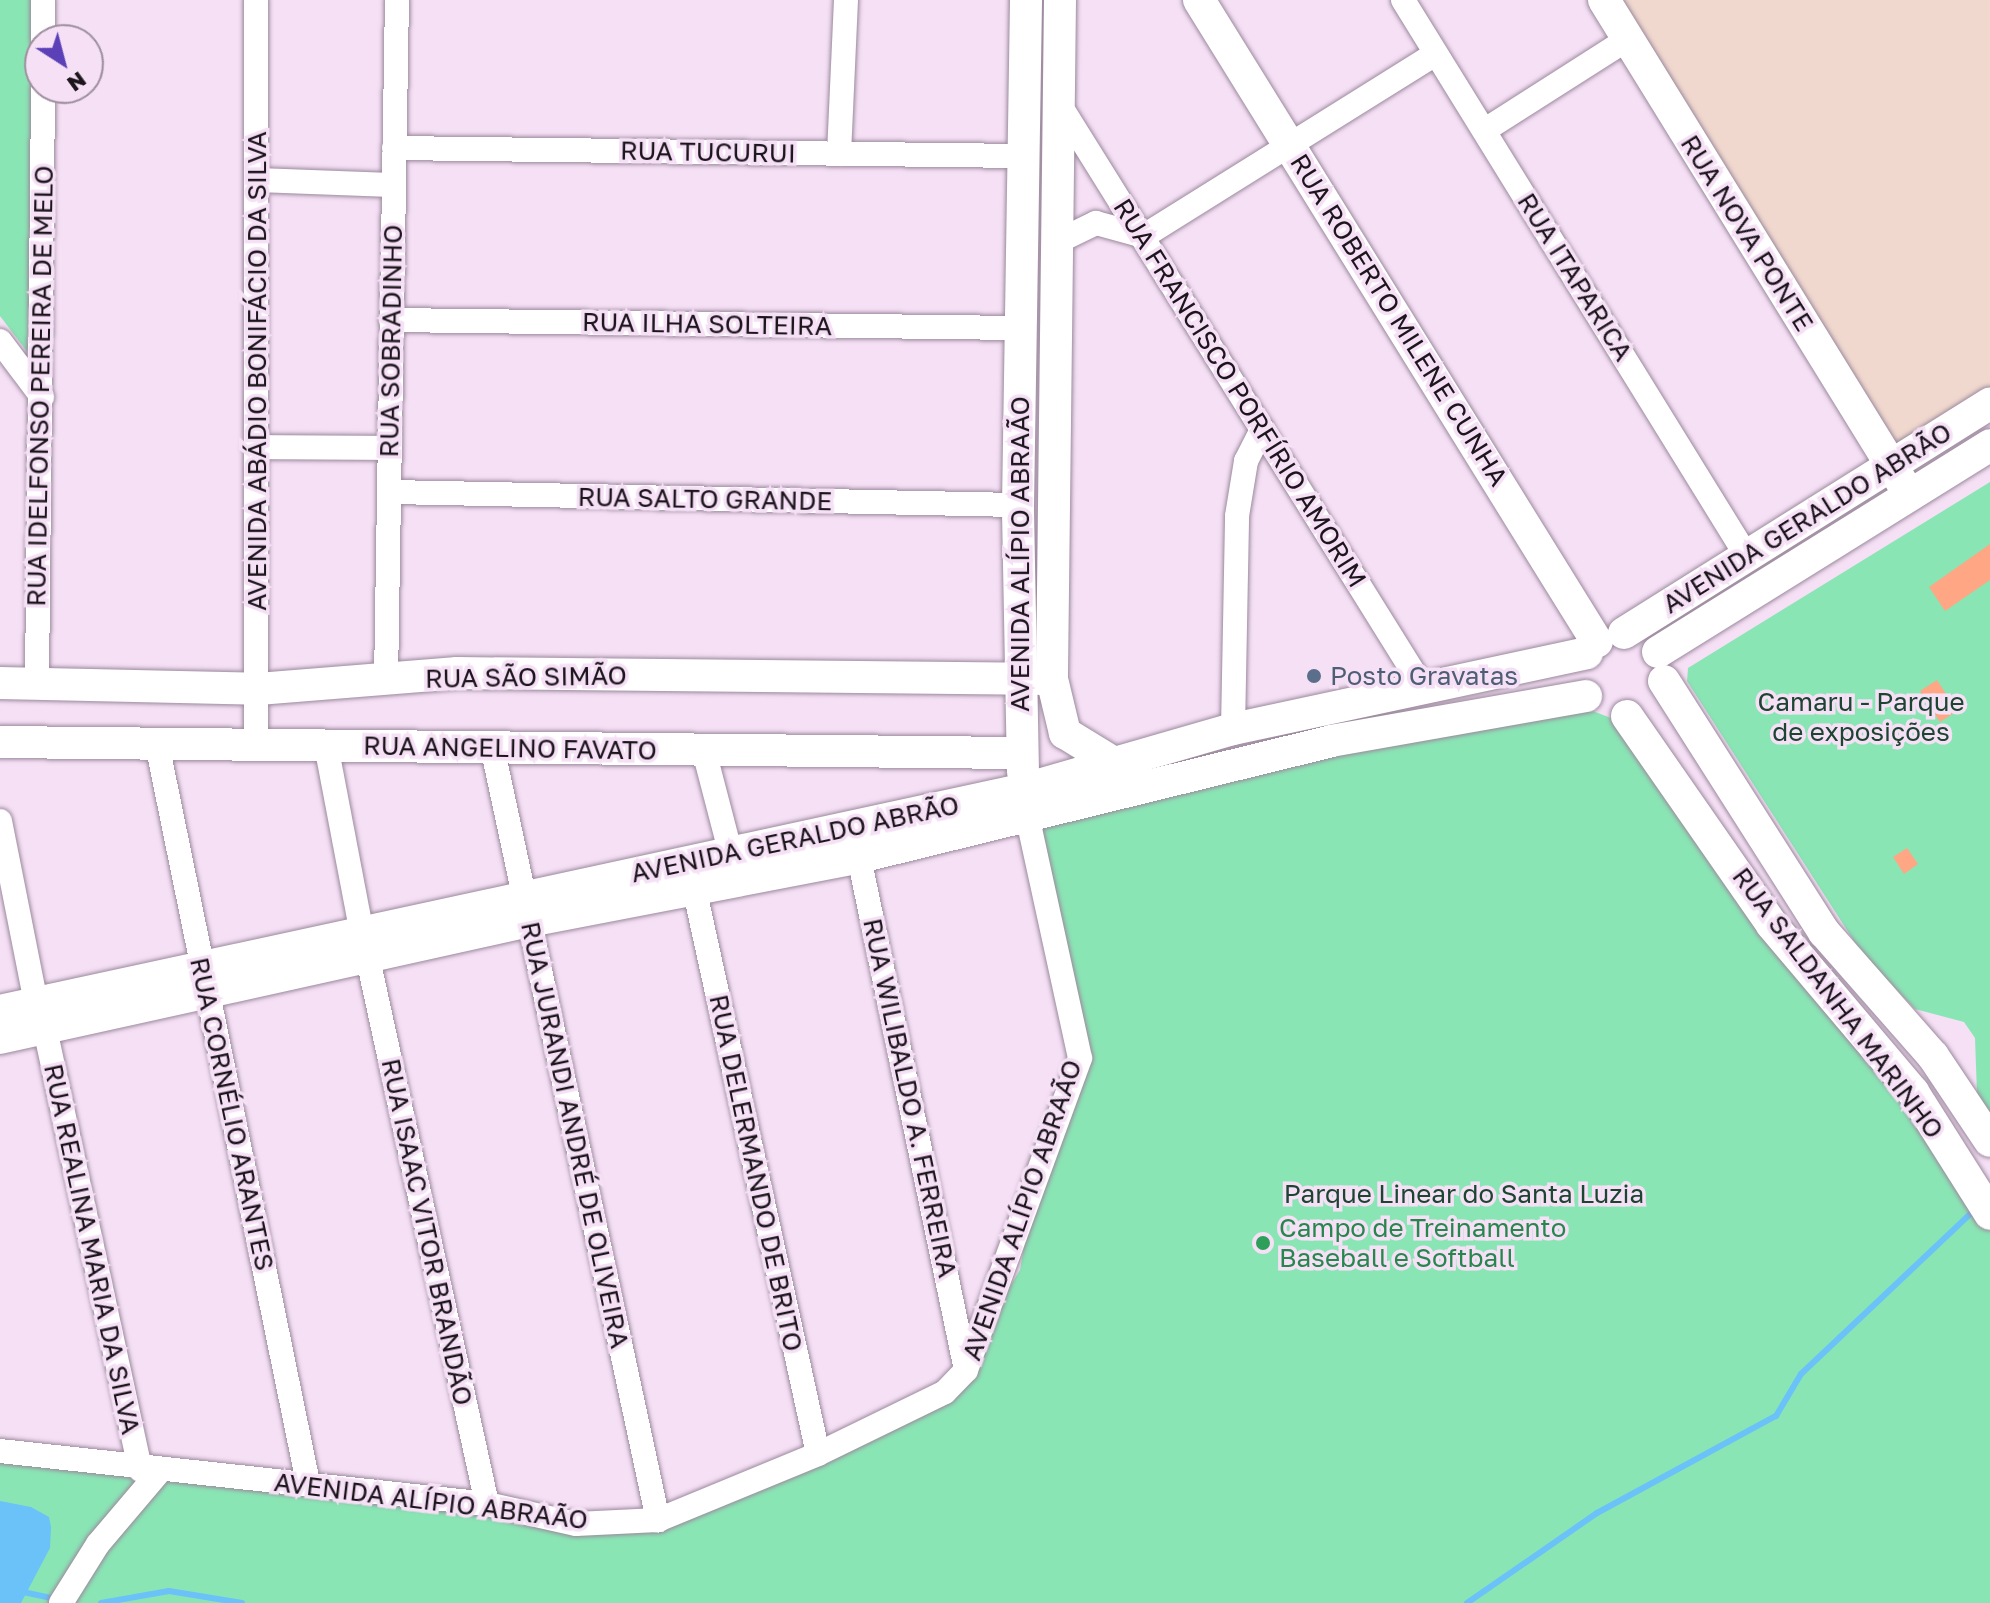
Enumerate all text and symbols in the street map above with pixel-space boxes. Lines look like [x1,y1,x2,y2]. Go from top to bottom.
north arrow [24,24,104,104]
text: N [63,66,92,98]
street label: RUA NOVA PONTE [1674,129,1820,337]
street label: AVENIDA ABÁDIO BONIFÁCIO DA SILVA [241,131,273,611]
street label: RUA TUCURUI [620,135,796,169]
street label: RUA ROBERTO MILENE CUNHA [1284,148,1514,492]
street label: RUA IDELFONSO PEREIRA DE MELO [21,165,59,607]
street label: RUA ITAPARICA [1511,187,1639,367]
street label: RUA FRANCISCO PORFÍRIO AMORIM [1107,193,1373,593]
street label: RUA SOBRADINHO [373,224,409,458]
street label: RUA ILHA SOLTEIRA [582,306,832,342]
street label: AVENIDA ALÍPIO ABRAÃO [1004,396,1036,712]
street label: AVENIDA GERALDO ABRÃO [1657,416,1957,620]
street label: RUA SALTO GRANDE [577,481,833,517]
street label: RUA SÃO SIMÃO [425,660,627,694]
place label: Posto Gravatas [1330,660,1518,692]
marker: Posto Gravatas [1305,667,1323,685]
park label: Camaru - Parque de exposições [1758,686,1964,748]
street label: RUA ANGELINO FAVATO [363,730,657,766]
street label: AVENIDA GERALDO ABRÃO [628,789,962,889]
street label: RUA SALDANHA MARINHO [1726,861,1950,1145]
street label: RUA WILIBALDO A. FERREIRA [857,916,963,1280]
street label: RUA JURANDI ANDRÉ DE OLIVEIRA [514,919,636,1351]
street label: RUA CORNÉLIO ARANTES [184,955,280,1273]
street label: RUA DELERMANDO DE BRITO [703,992,809,1354]
street label: RUA ISAAC VITOR BRANDÃO [375,1056,479,1408]
street label: AVENIDA ALÍPIO ABRAÃO [956,1056,1088,1364]
street label: RUA REALINA MARIA DA SILVA [37,1061,147,1437]
park label: Parque Linear do Santa Luzia [1284,1178,1644,1210]
place label: Campo de Treinamento Baseball e Softball [1279,1212,1566,1274]
marker: Campo de Treinamento Baseball e Softball [1254,1234,1272,1252]
street label: AVENIDA ALÍPIO ABRAÃO [272,1466,590,1536]

